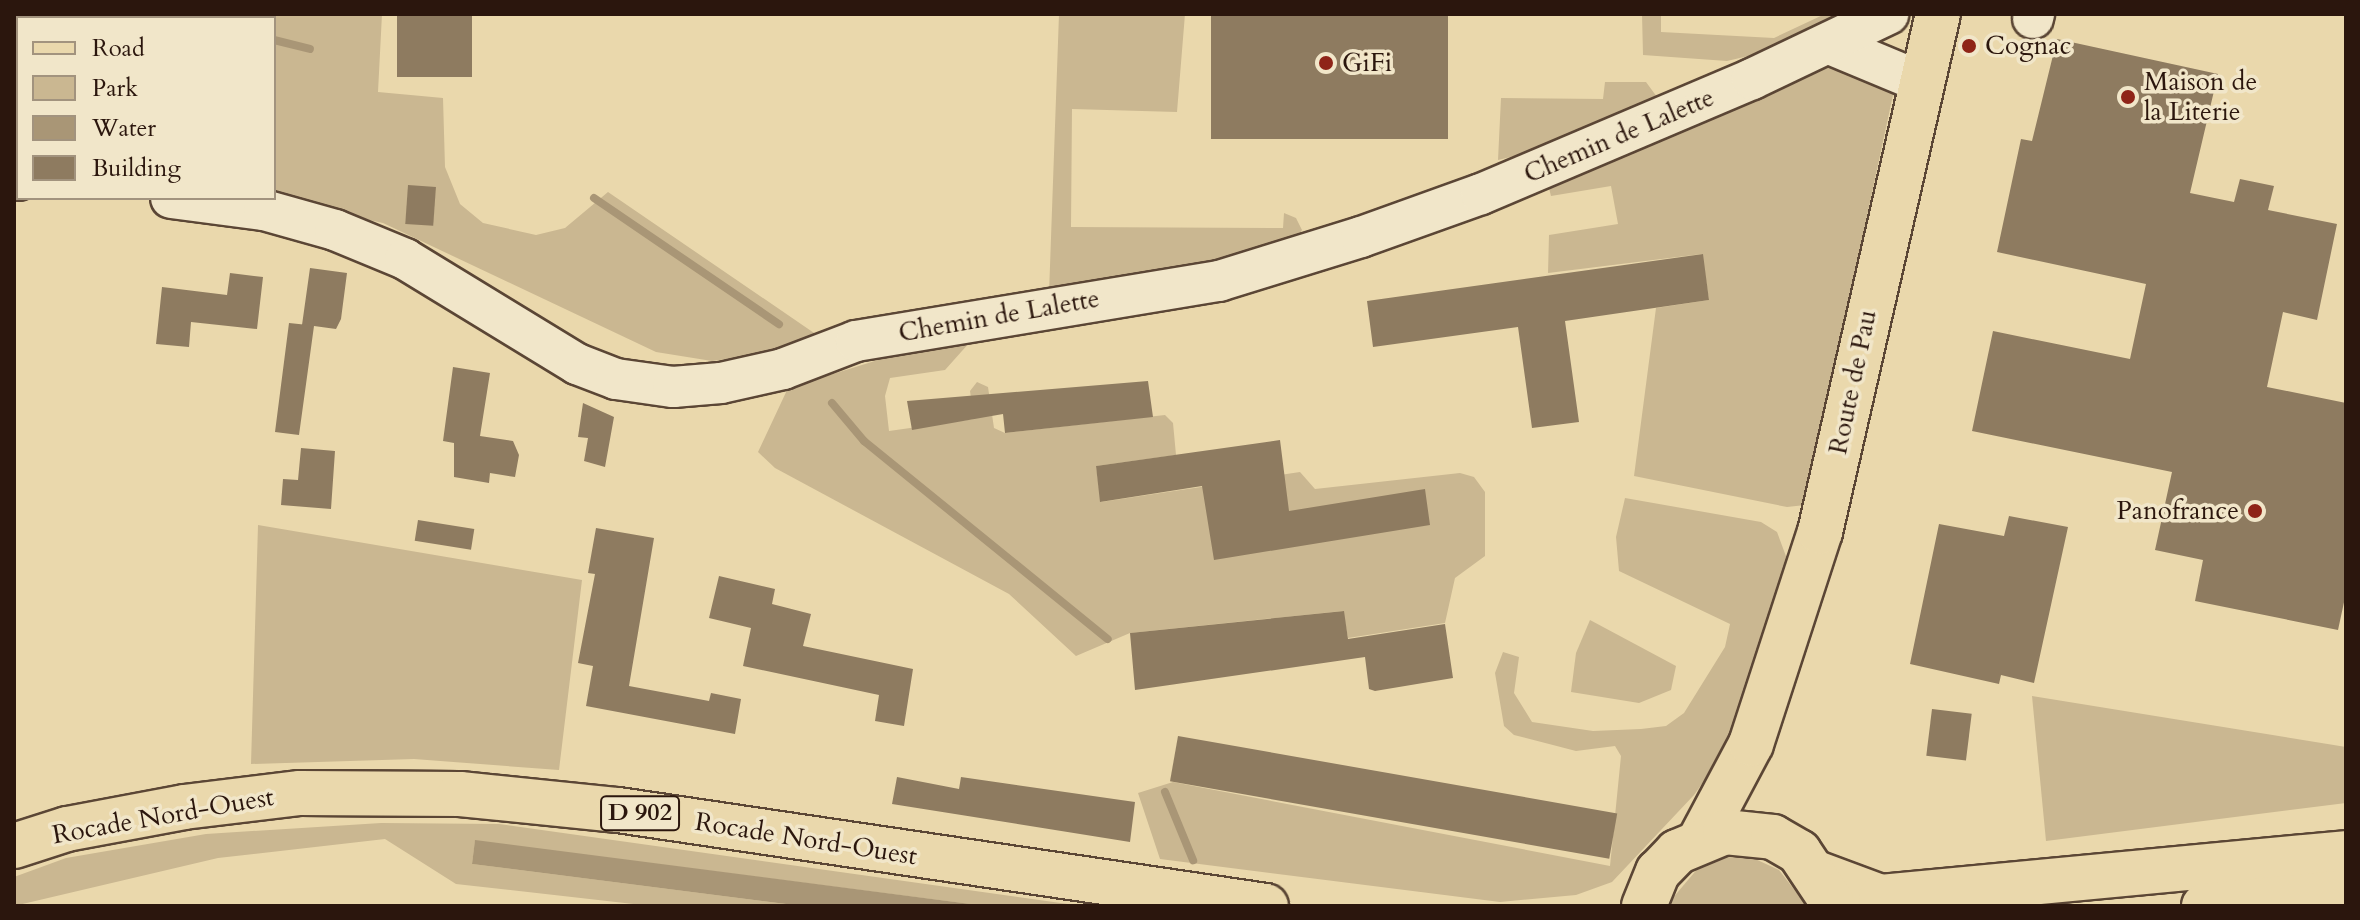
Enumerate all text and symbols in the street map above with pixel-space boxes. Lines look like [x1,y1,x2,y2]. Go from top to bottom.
legend [16,16,276,200]
place label: Cognac [1985,30,2071,62]
text: Road [92,32,145,65]
marker: Cognac [1960,37,1978,55]
place label: GiFi [1342,47,1392,79]
marker: GiFi [1317,54,1335,72]
place label: Maison de la Literie [2144,66,2257,128]
text: Park [92,72,138,105]
street label: Chemin de Lalette [1519,82,1719,190]
marker: Maison de la Literie [2119,88,2137,106]
text: Water [92,112,156,145]
text: Building [92,152,181,185]
street label: Chemin de Lalette [896,283,1102,349]
street label: Route de Pau [1822,307,1884,457]
place label: Panofrance [2116,495,2239,527]
marker: Panofrance [2246,502,2264,520]
street label: Rocade Nord-Ouest [50,781,276,851]
road number: D 902 [600,793,680,833]
street label: Rocade Nord-Ouest [693,806,919,872]

